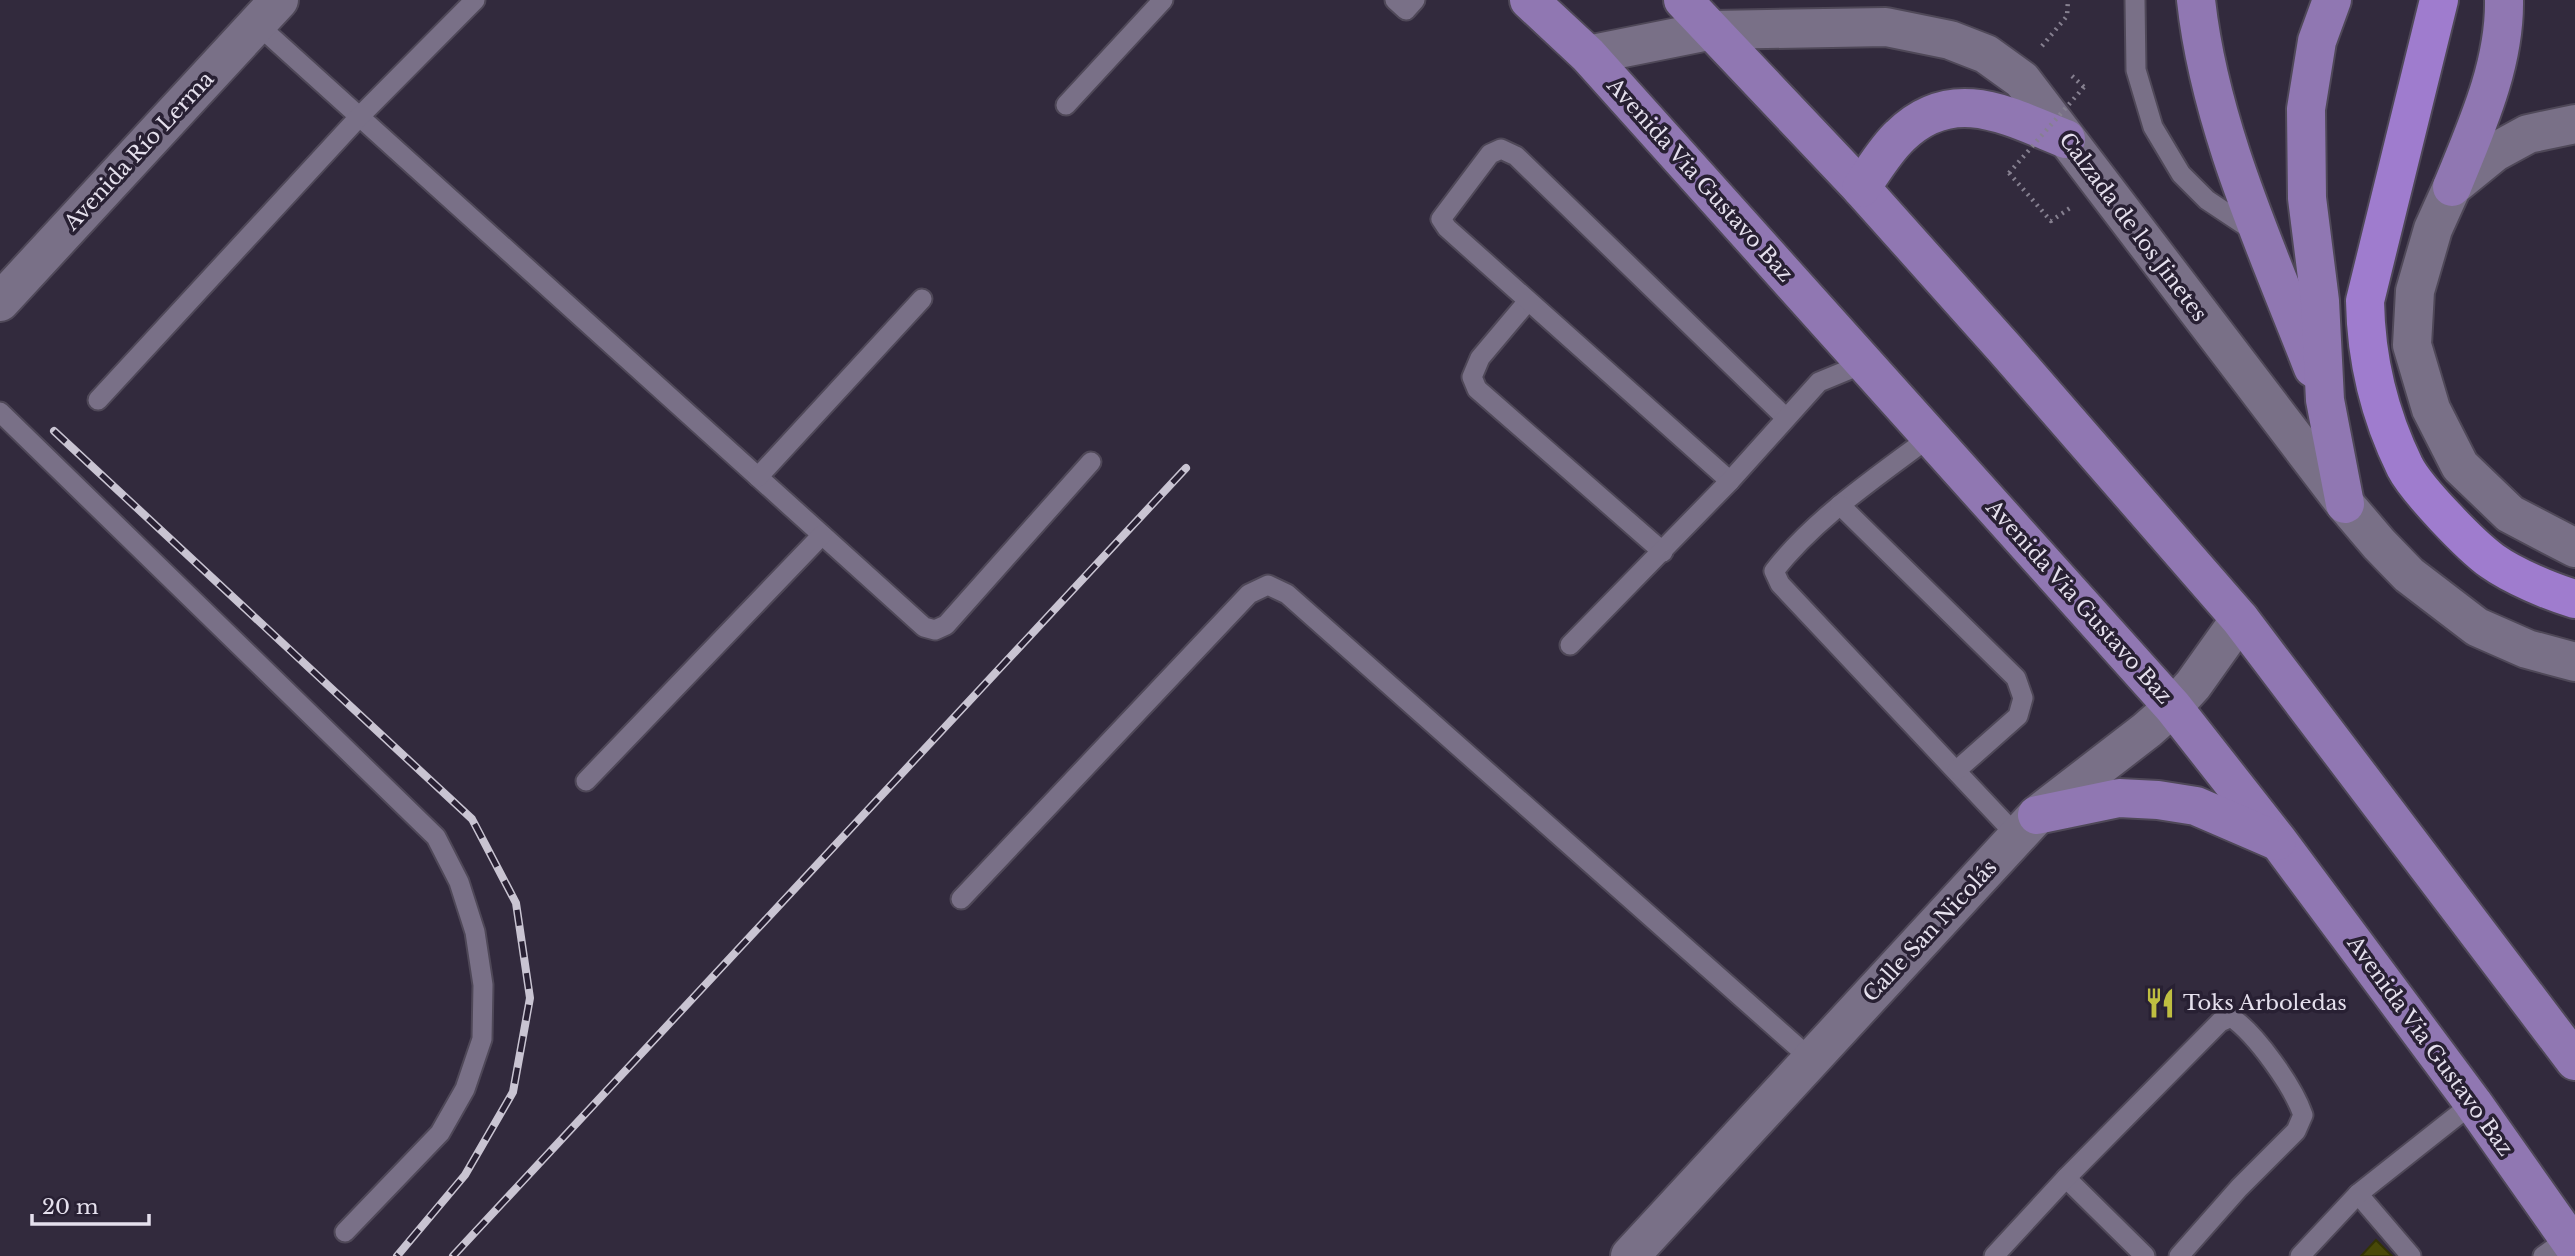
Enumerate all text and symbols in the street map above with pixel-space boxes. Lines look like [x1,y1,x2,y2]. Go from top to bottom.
street label: Avenida Río Lerma [58,66,220,237]
street label: Avenida Via Gustavo Baz [1601,72,1798,287]
street label: Calzada de los Jinetes [2053,127,2213,327]
street label: Avenida Via Gustavo Baz [1980,494,2177,709]
street label: Calle San Nicolás [1858,855,2002,1007]
street label: Avenida Via Gustavo Baz [2341,930,2518,1161]
restaurant icon: Toks Arboledas [2143,986,2177,1020]
place label: Toks Arboledas [2183,990,2347,1016]
scale bar [32,1182,149,1226]
text: 20 m [42,1194,99,1220]

